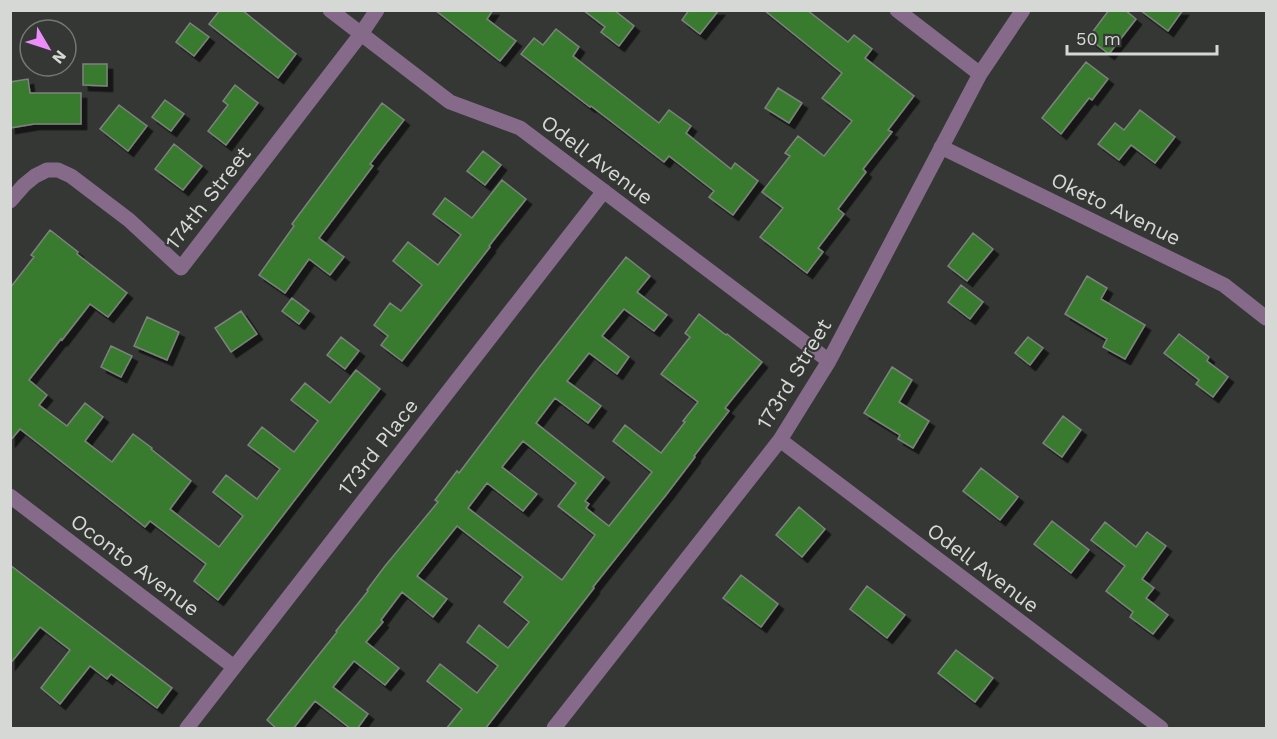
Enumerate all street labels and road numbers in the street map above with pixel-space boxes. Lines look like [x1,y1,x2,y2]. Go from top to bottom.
street label: Odell Avenue [536,109,658,210]
street label: 174th Street [160,141,256,254]
street label: Oketo Avenue [1047,166,1185,251]
street label: 173rd Street [751,314,836,433]
street label: 173rd Place [332,393,423,500]
street label: Oconto Avenue [66,508,205,621]
street label: Odell Avenue [922,517,1044,618]

